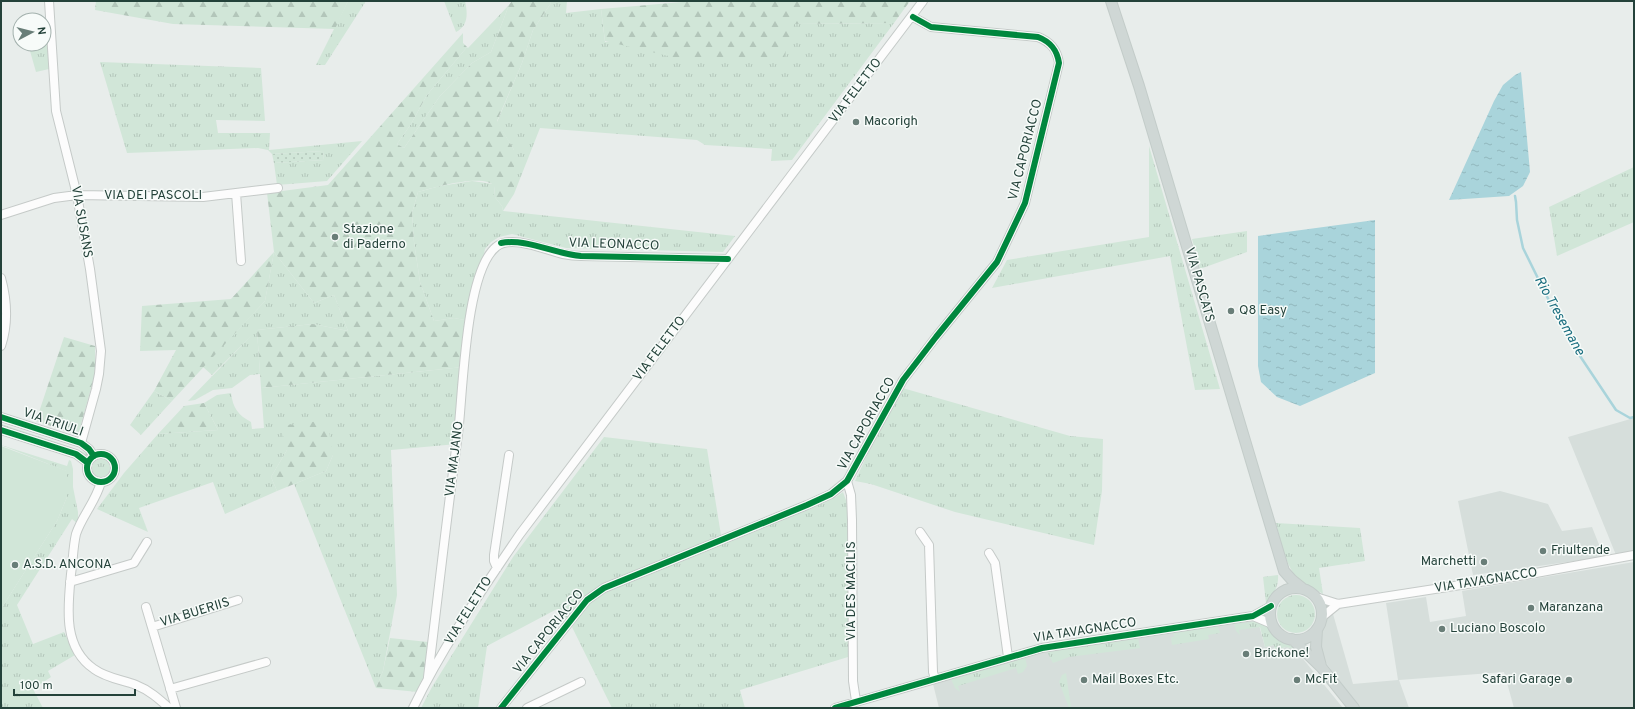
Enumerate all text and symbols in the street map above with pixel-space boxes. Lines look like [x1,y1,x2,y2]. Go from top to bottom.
north arrow [12,12,52,52]
text: N [34,26,48,36]
street label: VIA FELETTO [826,55,886,127]
street label: VIA CAPORIACCO [1006,98,1046,202]
place label: Macorigh [864,114,918,130]
marker: Macorigh [851,117,861,127]
street label: VIA SUSANS [67,185,95,259]
street label: VIA DEI PASCOLI [104,188,202,204]
place label: Stazione di Paderno [343,222,406,253]
marker: Stazione di Paderno [330,232,340,242]
street label: VIA LEONACCO [568,235,660,255]
street label: VIA PASCATS [1181,246,1217,324]
water label: Rio Tresemane [1530,273,1588,359]
place label: Q8 Easy [1239,303,1287,319]
marker: Q8 Easy [1226,306,1236,316]
street label: VIA FELETTO [630,313,690,385]
street label: VIA CAPORIACCO [835,375,899,473]
street label: VIA FRIULI [21,405,85,441]
street label: VIA MAJANO [442,420,468,498]
street label: VIA DES MACILIS [844,541,860,641]
place label: Friultende [1551,543,1610,559]
marker: Friultende [1538,546,1548,556]
place label: Marchetti [1421,554,1476,570]
place label: A.S.D. ANCONA [23,557,112,573]
marker: Marchetti [1479,557,1489,567]
marker: A.S.D. ANCONA [10,560,20,570]
street label: VIA TAVAGNACCO [1433,565,1539,597]
street label: VIA FELETTO [442,574,496,648]
street label: VIA CAPORIACCO [510,587,588,677]
street label: VIA BUERIIS [158,595,232,631]
place label: Maranzana [1539,600,1603,616]
marker: Maranzana [1526,603,1536,613]
street label: VIA TAVAGNACCO [1032,615,1138,647]
place label: Luciano Boscolo [1450,621,1545,637]
marker: Luciano Boscolo [1437,624,1447,634]
place label: Brickone! [1254,646,1309,662]
marker: Brickone! [1241,649,1251,659]
scale bar [14,671,135,697]
place label: Mail Boxes Etc. [1092,672,1179,688]
place label: McFit [1305,672,1338,688]
place label: Safari Garage [1482,672,1561,688]
marker: Mail Boxes Etc. [1079,675,1089,685]
marker: McFit [1292,675,1302,685]
marker: Safari Garage [1564,675,1574,685]
text: 100 m [20,678,53,694]

